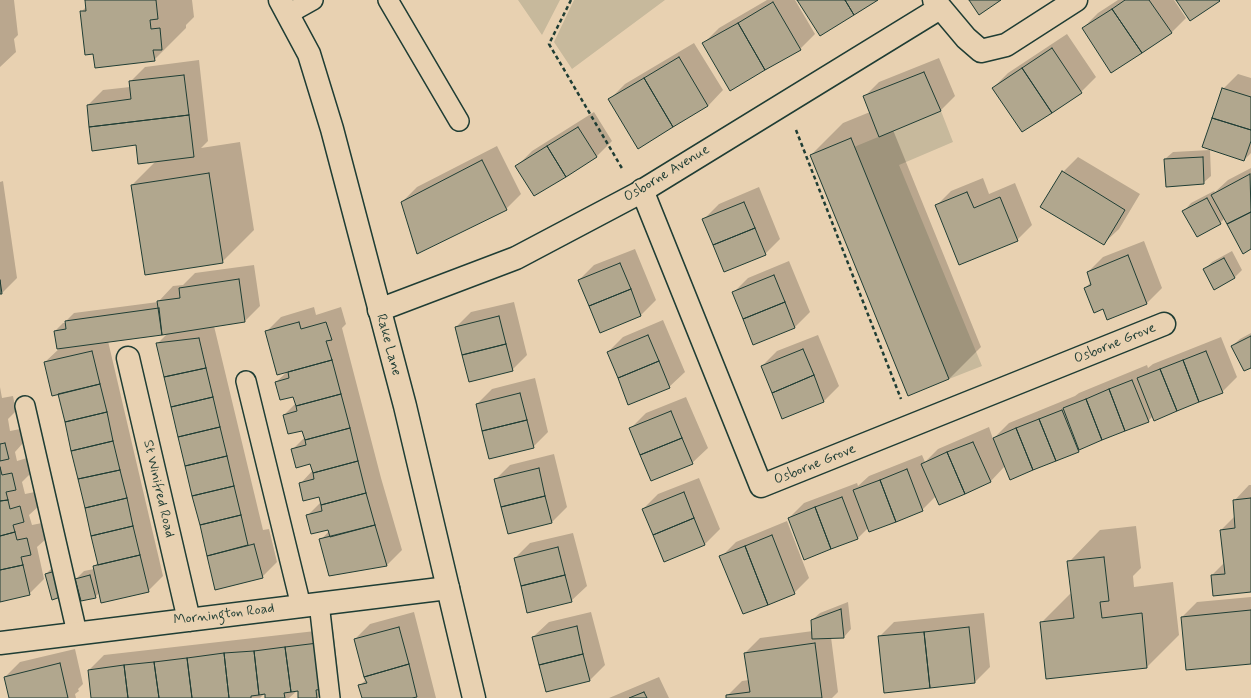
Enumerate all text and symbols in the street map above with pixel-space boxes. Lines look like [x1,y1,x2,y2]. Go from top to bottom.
street label: Osborne Avenue [621,142,713,206]
street label: Rake Lane [372,312,404,378]
street label: Osborne Grove [1072,320,1158,368]
street label: St Winifred Road [139,439,177,539]
street label: Osborne Grove [772,441,858,489]
street label: Mornington Road [173,600,275,630]

